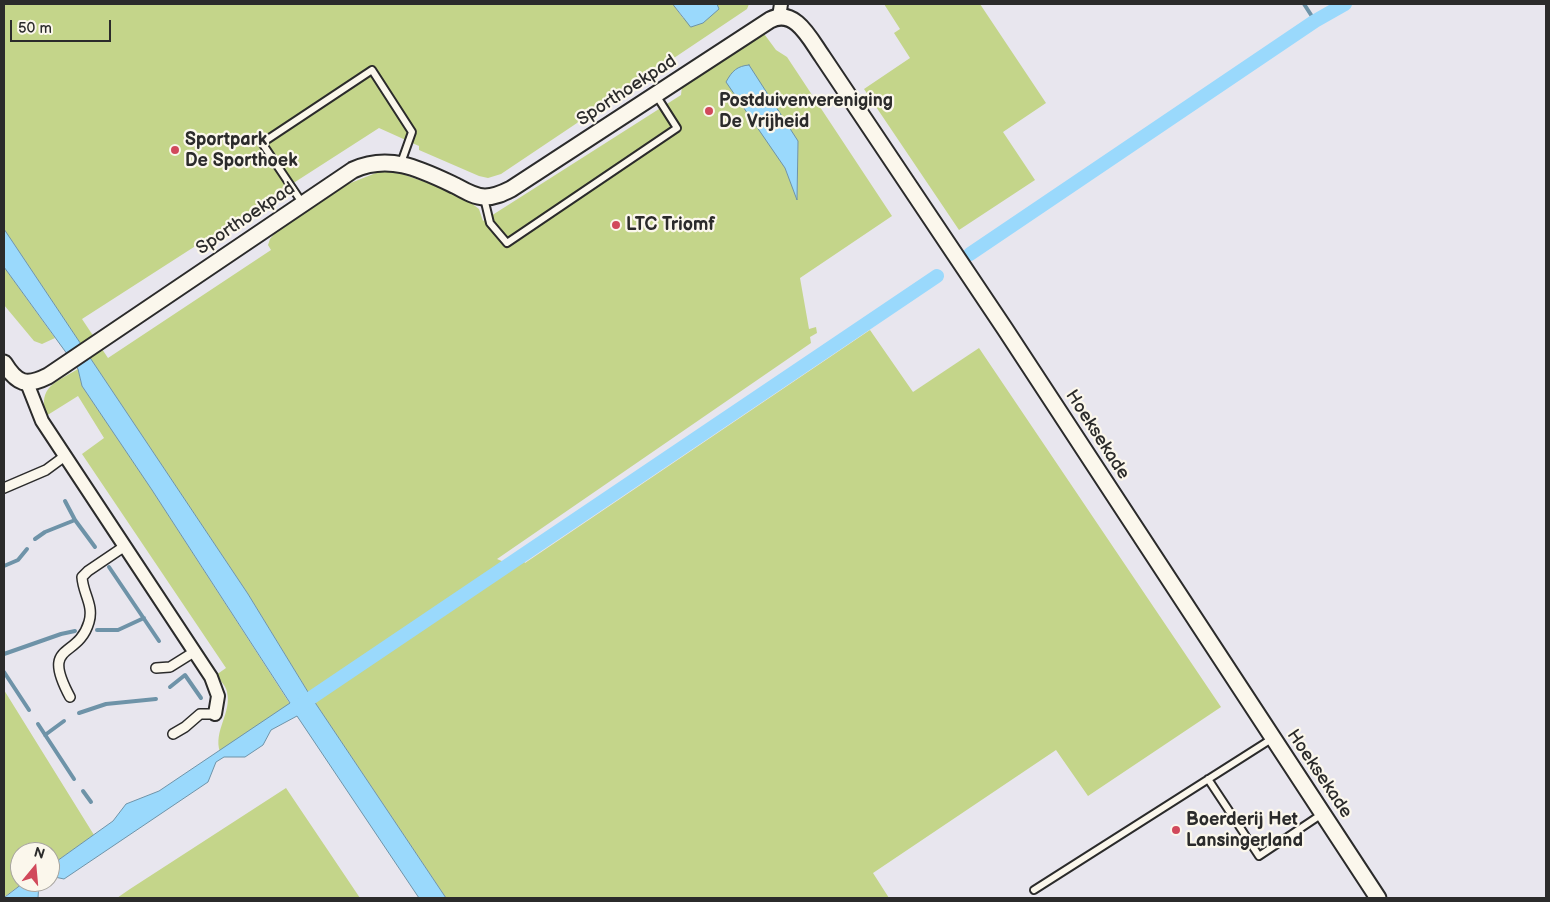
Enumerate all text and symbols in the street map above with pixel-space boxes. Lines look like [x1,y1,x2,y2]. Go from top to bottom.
scale bar [12,10,114,42]
text: 50 m [18,19,52,38]
street label: Sporthoekpad [573,51,681,131]
place label: Postduivenvereniging De Vrijheid [719,90,893,132]
marker: Postduivenvereniging De Vrijheid [703,105,715,117]
place label: Sportpark De Sporthoek [185,129,298,172]
marker: Sportpark De Sporthoek [169,144,181,156]
street label: Sporthoekpad [193,178,299,260]
place label: LTC Triomf [626,214,715,236]
marker: LTC Triomf [610,219,622,231]
street label: Hoeksekade [1060,386,1134,484]
street label: Hoeksekade [1281,726,1357,822]
place label: Boerderij Het Lansingerland [1186,809,1303,852]
marker: Boerderij Het Lansingerland [1170,824,1182,836]
north arrow [10,842,60,892]
text: N [32,843,47,863]

